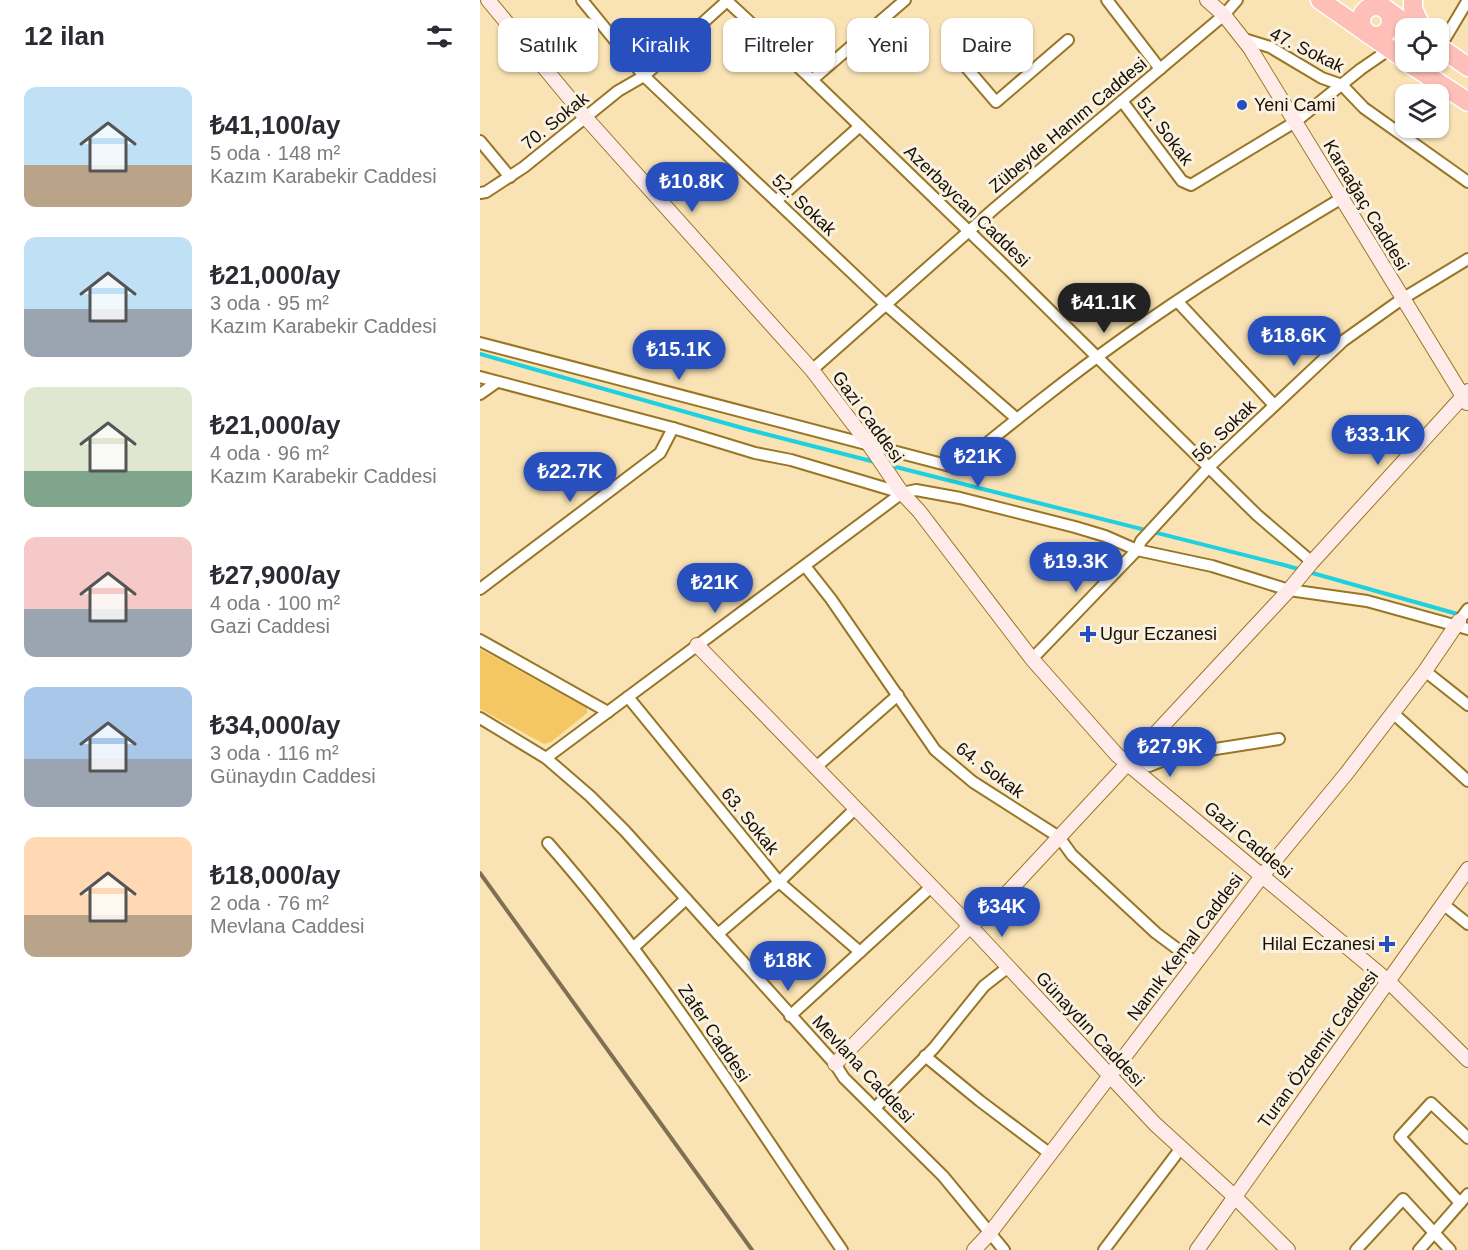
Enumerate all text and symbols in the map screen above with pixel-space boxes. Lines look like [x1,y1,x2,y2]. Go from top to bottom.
chip: Satılık [498,18,598,72]
chip: Kiralık [610,18,711,72]
chip: Filtreler [723,18,835,72]
chip: Yeni [847,18,929,72]
chip: Daire [941,18,1033,72]
map controls [1395,18,1449,138]
button: locate [1395,18,1449,72]
icon: filters [423,20,456,53]
text: 12 ilan [24,21,105,51]
street label: 47. Sokak [1267,23,1348,77]
street label: Zübeyde Hanım Caddesi [985,53,1151,197]
button: layers [1395,84,1449,138]
street label: 70. Sokak [518,87,593,154]
street label: 51. Sokak [1133,93,1198,170]
place label: Yeni Cami [1254,95,1335,115]
marker: Yeni Cami [1235,98,1249,112]
text: ₺41,100/ay [210,110,341,140]
icon: home [72,111,144,183]
street label: Karaağaç Caddesi [1319,136,1413,274]
street label: Azerbaycan Caddesi [900,141,1034,271]
text: 5 oda · 148 m² [210,142,340,164]
pin: ₺10.8K [643,162,741,213]
text: Kazım Karabekir Caddesi [210,165,437,187]
text: ₺10.8K [660,170,724,192]
street label: 52. Sokak [768,170,841,240]
text: ₺21,000/ay [210,260,341,290]
icon: home [72,261,144,333]
pin: ₺41.1K [1055,283,1153,334]
text: ₺41.1K [1072,291,1136,313]
text: 3 oda · 95 m² [210,292,329,314]
text: Kazım Karabekir Caddesi [210,315,437,337]
pin: ₺18.6K [1245,316,1343,367]
text: ₺18.6K [1262,324,1326,346]
pin: ₺15.1K [630,330,728,381]
text: ₺15.1K [647,338,711,360]
street label: Gazi Caddesi [828,367,908,467]
street label: 56. Sokak [1188,395,1260,466]
text: ₺21,000/ay [210,410,341,440]
icon: home [72,411,144,483]
pin: ₺33.1K [1329,415,1427,466]
text: ₺33.1K [1346,423,1410,445]
pin: ₺21K [942,437,1014,488]
text: 4 oda · 96 m² [210,442,329,464]
text: ₺21K [954,445,1002,467]
pin: ₺22.7K [521,452,619,503]
text: ₺22.7K [538,460,602,482]
text: Kazım Karabekir Caddesi [210,465,437,487]
pin: ₺19.3K [1027,542,1125,593]
text: ₺19.3K [1044,550,1108,572]
text: ₺27,900/ay [210,560,341,590]
icon: home [72,561,144,633]
pin: ₺21K [679,563,751,614]
text: ₺21K [691,571,739,593]
text: 4 oda · 100 m² [210,592,340,614]
text: Gazi Caddesi [210,615,330,637]
place label: Ugur Eczanesi [1100,624,1217,644]
marker: Ugur Eczanesi [1081,627,1095,641]
text: ₺34,000/ay [210,710,341,740]
icon: home [72,711,144,783]
pin: ₺27.9K [1121,727,1219,778]
text: ₺27.9K [1138,735,1202,757]
street label: 64. Sokak [952,738,1029,803]
text: 3 oda · 116 m² [210,742,339,764]
text: Günaydın Caddesi [210,765,376,787]
street label: 63. Sokak [717,784,784,859]
street label: Gazi Caddesi [1200,798,1296,882]
text: ₺18,000/ay [210,860,341,890]
icon: home [72,861,144,933]
street label: Namık Kemal Caddesi [1123,869,1247,1025]
pin: ₺34K [966,887,1038,938]
text: 2 oda · 76 m² [210,892,329,914]
text: ₺34K [978,895,1026,917]
text: Mevlana Caddesi [210,915,365,937]
place label: Hilal Eczanesi [1262,934,1375,954]
marker: Hilal Eczanesi [1380,937,1394,951]
pin: ₺18K [752,941,824,992]
text: ₺18K [764,949,812,971]
street label: Turan Özdemir Caddesi [1254,966,1382,1132]
street label: Günaydın Caddesi [1032,968,1148,1090]
street label: Zafer Caddesi [674,981,754,1085]
street label: Mevlana Caddesi [808,1011,918,1127]

